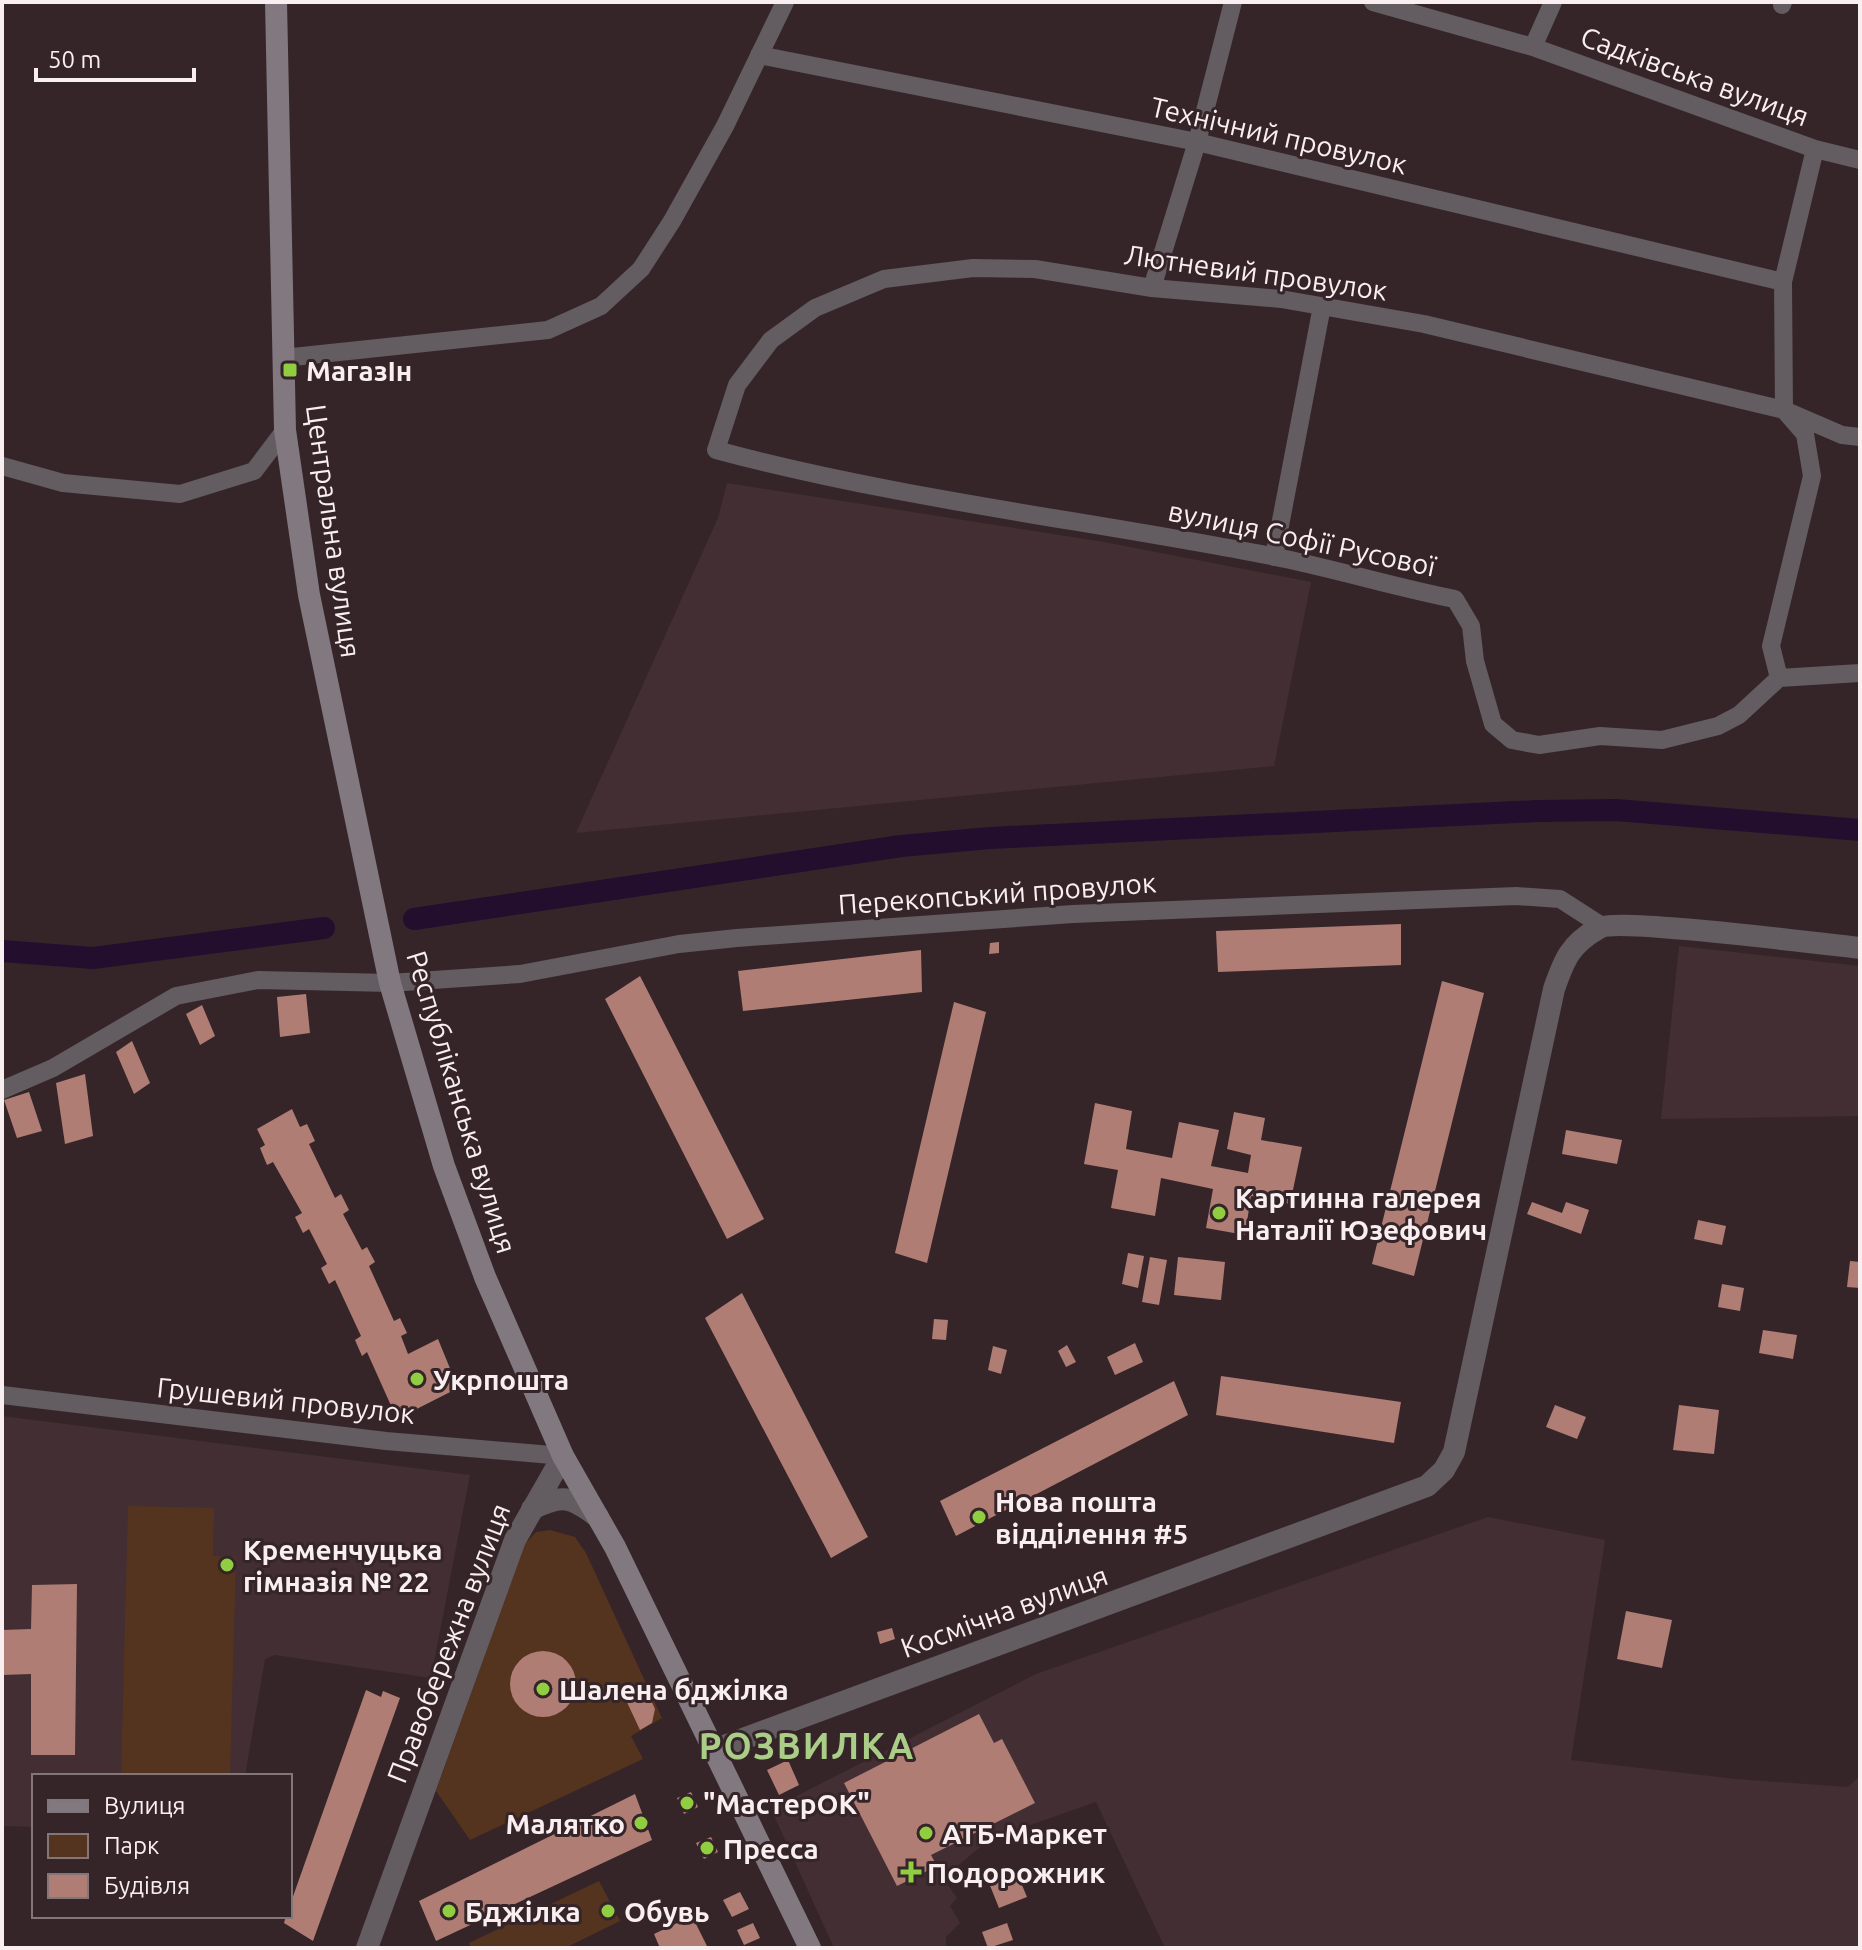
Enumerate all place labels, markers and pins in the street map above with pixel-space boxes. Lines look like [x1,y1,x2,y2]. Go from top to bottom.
place label: МагазІн [306,355,412,386]
marker: МагазІн [281,361,299,379]
place label: Картинна галерея Наталії Юзефович [1235,1182,1487,1245]
marker: Картинна галерея Наталії Юзефович [1210,1204,1228,1222]
place label: Укрпошта [433,1364,569,1395]
marker: Укрпошта [408,1370,426,1388]
place label: Нова пошта відділення #5 [995,1486,1188,1549]
marker: Нова пошта відділення #5 [970,1508,988,1526]
place label: Кременчуцька гімназія № 22 [243,1534,442,1597]
marker: Кременчуцька гімназія № 22 [218,1556,236,1574]
place label: Шалена бджілка [559,1674,789,1705]
marker: Шалена бджілка [534,1680,552,1698]
place label: "МастерОК" [703,1788,870,1819]
marker: "МастерОК" [678,1794,696,1812]
place label: Малятко [506,1808,625,1839]
marker: Малятко [632,1814,650,1832]
place label: АТБ-Маркет [942,1818,1107,1849]
marker: АТБ-Маркет [917,1824,935,1842]
place label: Пресса [723,1833,819,1864]
marker: Пресса [698,1839,716,1857]
place label: Подорожник [927,1857,1105,1888]
marker: Подорожник [902,1863,920,1881]
place label: Бджілка [465,1896,581,1927]
place label: Обувь [624,1896,710,1927]
marker: Бджілка [440,1902,458,1920]
marker: Обувь [599,1902,617,1920]

